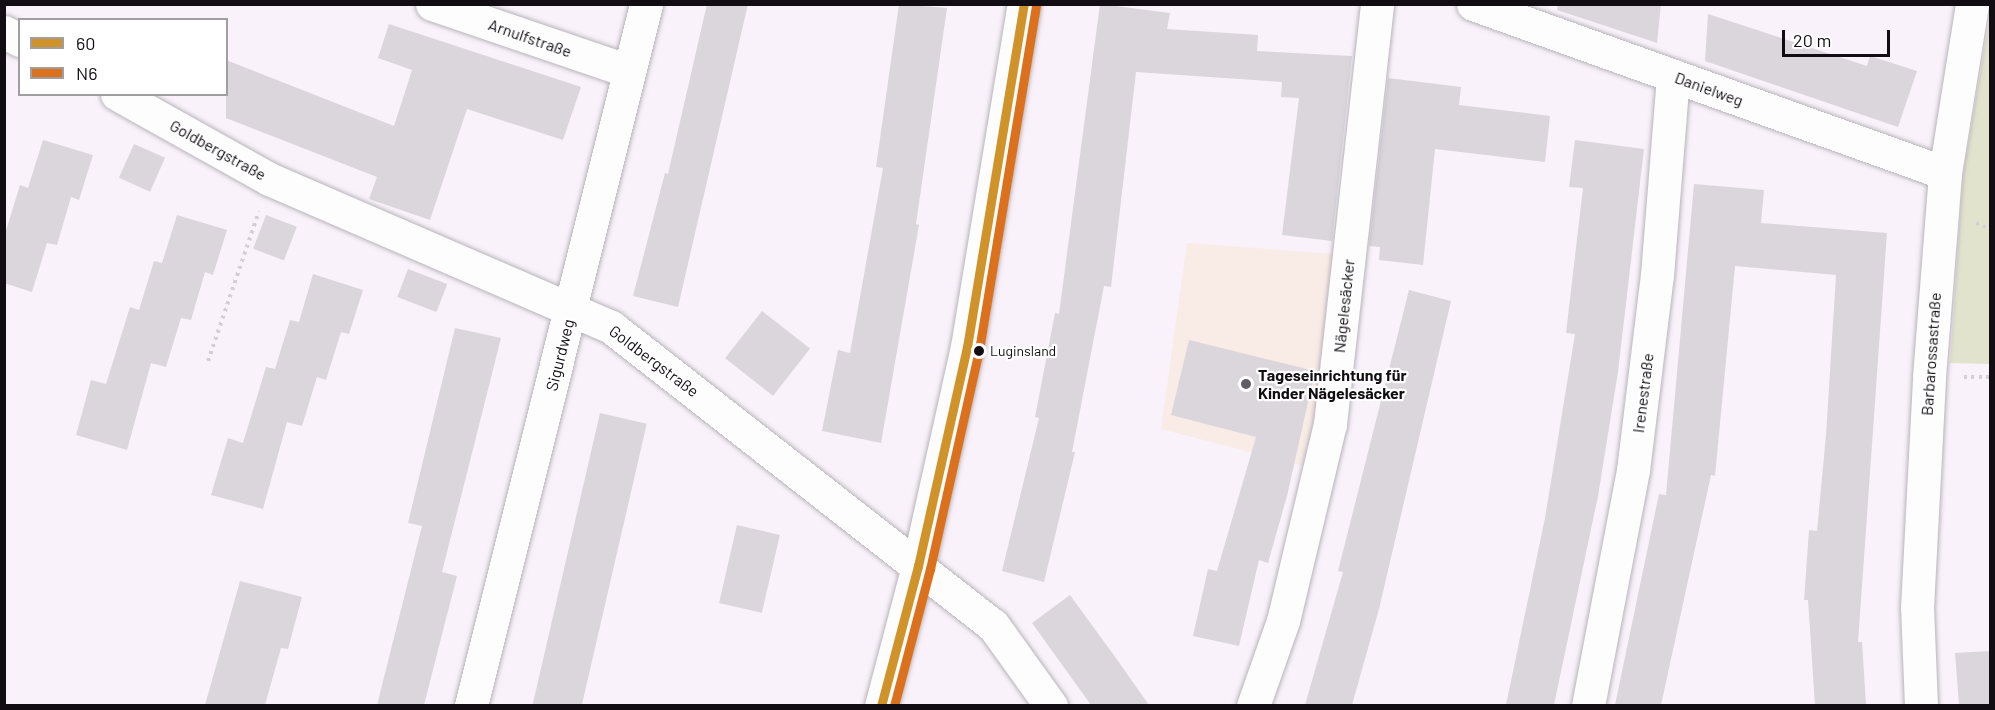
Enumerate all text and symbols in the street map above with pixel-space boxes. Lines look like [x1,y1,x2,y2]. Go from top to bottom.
street label: Arnulfstraße [486,15,574,61]
legend [18,18,228,96]
scale bar [1785,18,1893,56]
text: 20 m [1793,29,1831,51]
text: 60 [76,32,95,54]
text: N6 [76,62,97,84]
street label: Danielweg [1672,68,1746,110]
street label: Goldbergstraße [167,116,269,184]
street label: Nägelesäcker [1330,258,1358,354]
street label: Barbarossastraße [1917,292,1945,416]
street label: Sigurdweg [542,317,578,393]
street label: Goldbergstraße [605,321,703,401]
place label: Luginsland [990,343,1056,359]
marker: Luginsland [973,345,985,357]
street label: Irenestraße [1629,352,1657,434]
place label: Tageseinrichtung für Kinder Nägelesäcker [1258,365,1407,403]
marker: Tageseinrichtung für Kinder Nägelesäcker [1239,377,1253,391]

